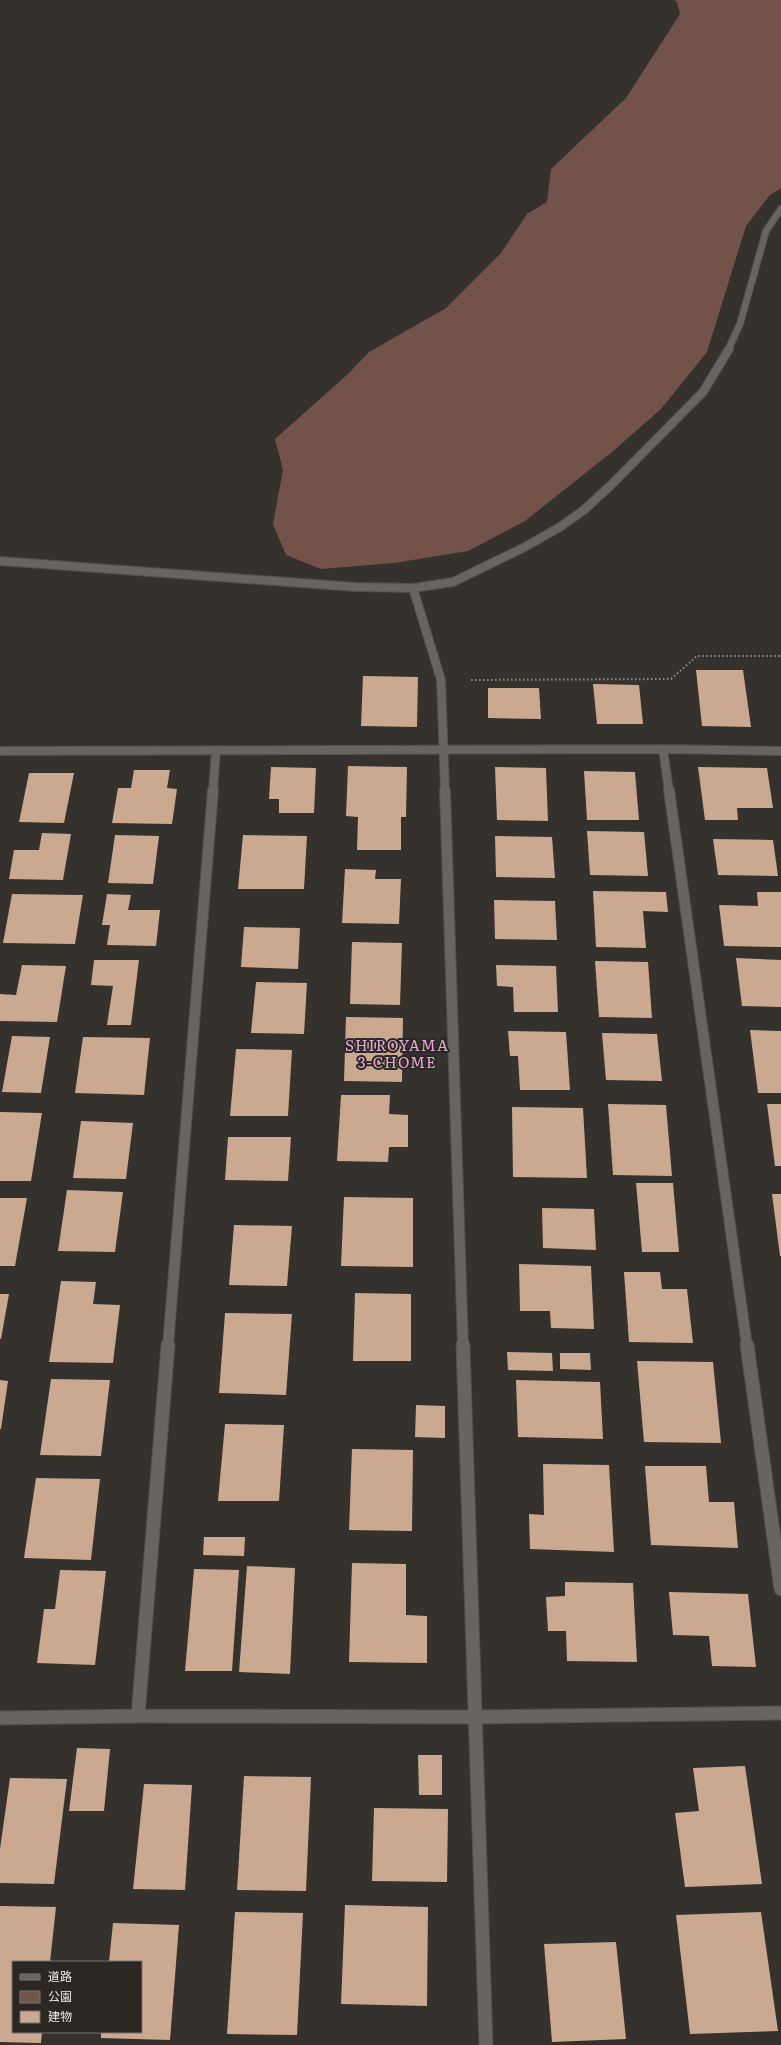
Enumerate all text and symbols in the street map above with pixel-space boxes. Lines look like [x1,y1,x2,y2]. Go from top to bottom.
district label: SHIROYAMA 3-CHOME [345,1033,449,1073]
legend [12,1961,142,2033]
text: 道路 [48,1967,72,1985]
text: 公園 [48,1987,72,2005]
text: 建物 [48,2007,72,2025]

